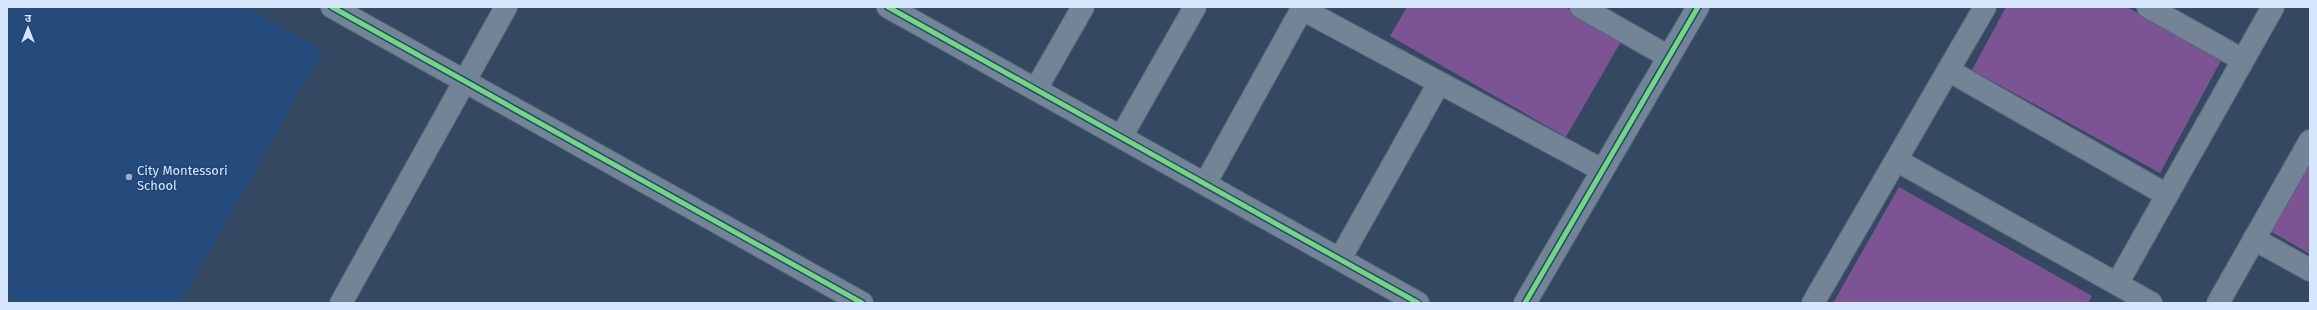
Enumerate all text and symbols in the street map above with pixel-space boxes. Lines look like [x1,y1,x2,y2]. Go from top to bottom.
north arrow [8,8,48,48]
text: उ [25,12,32,25]
place label: City Montessori School [137,163,228,193]
marker: City Montessori School [124,172,134,182]

